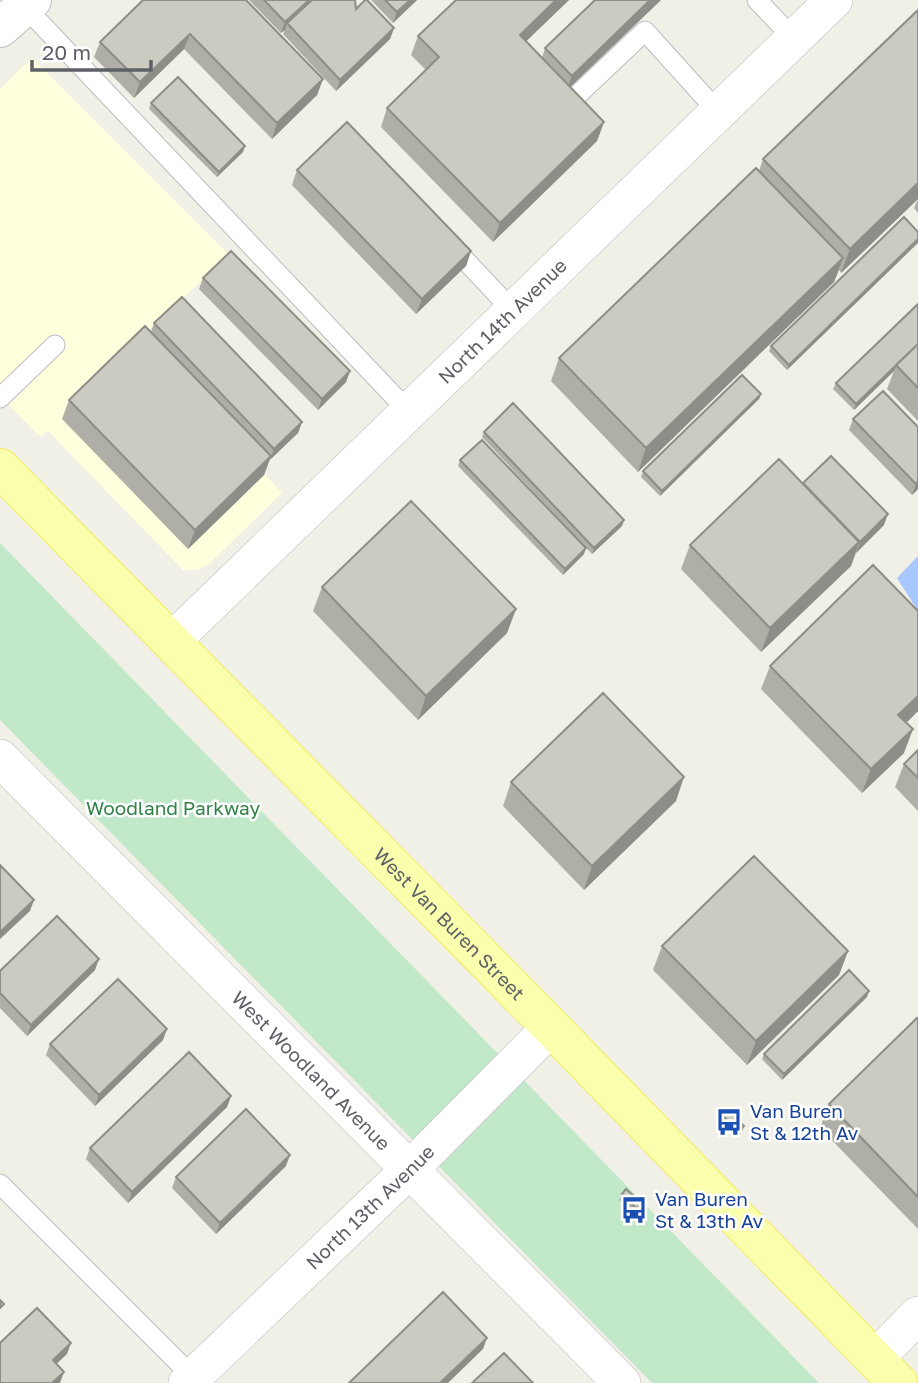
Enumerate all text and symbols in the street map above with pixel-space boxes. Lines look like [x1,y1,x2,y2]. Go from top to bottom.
scale bar [32,28,150,72]
text: 20 m [42,39,91,65]
street label: North 14th Avenue [433,253,571,388]
park label: Woodland Parkway [86,796,260,819]
street label: West Van Buren Street [369,842,530,1005]
street label: West Woodland Avenue [227,986,395,1155]
place label: Van Buren St & 12th Av [750,1099,858,1144]
bus stop icon: Van Buren St & 12th Av [714,1107,744,1137]
street label: North 13th Avenue [301,1140,439,1274]
place label: Van Buren St & 13th Av [655,1187,764,1232]
bus stop icon: Van Buren St & 13th Av [619,1195,649,1225]

